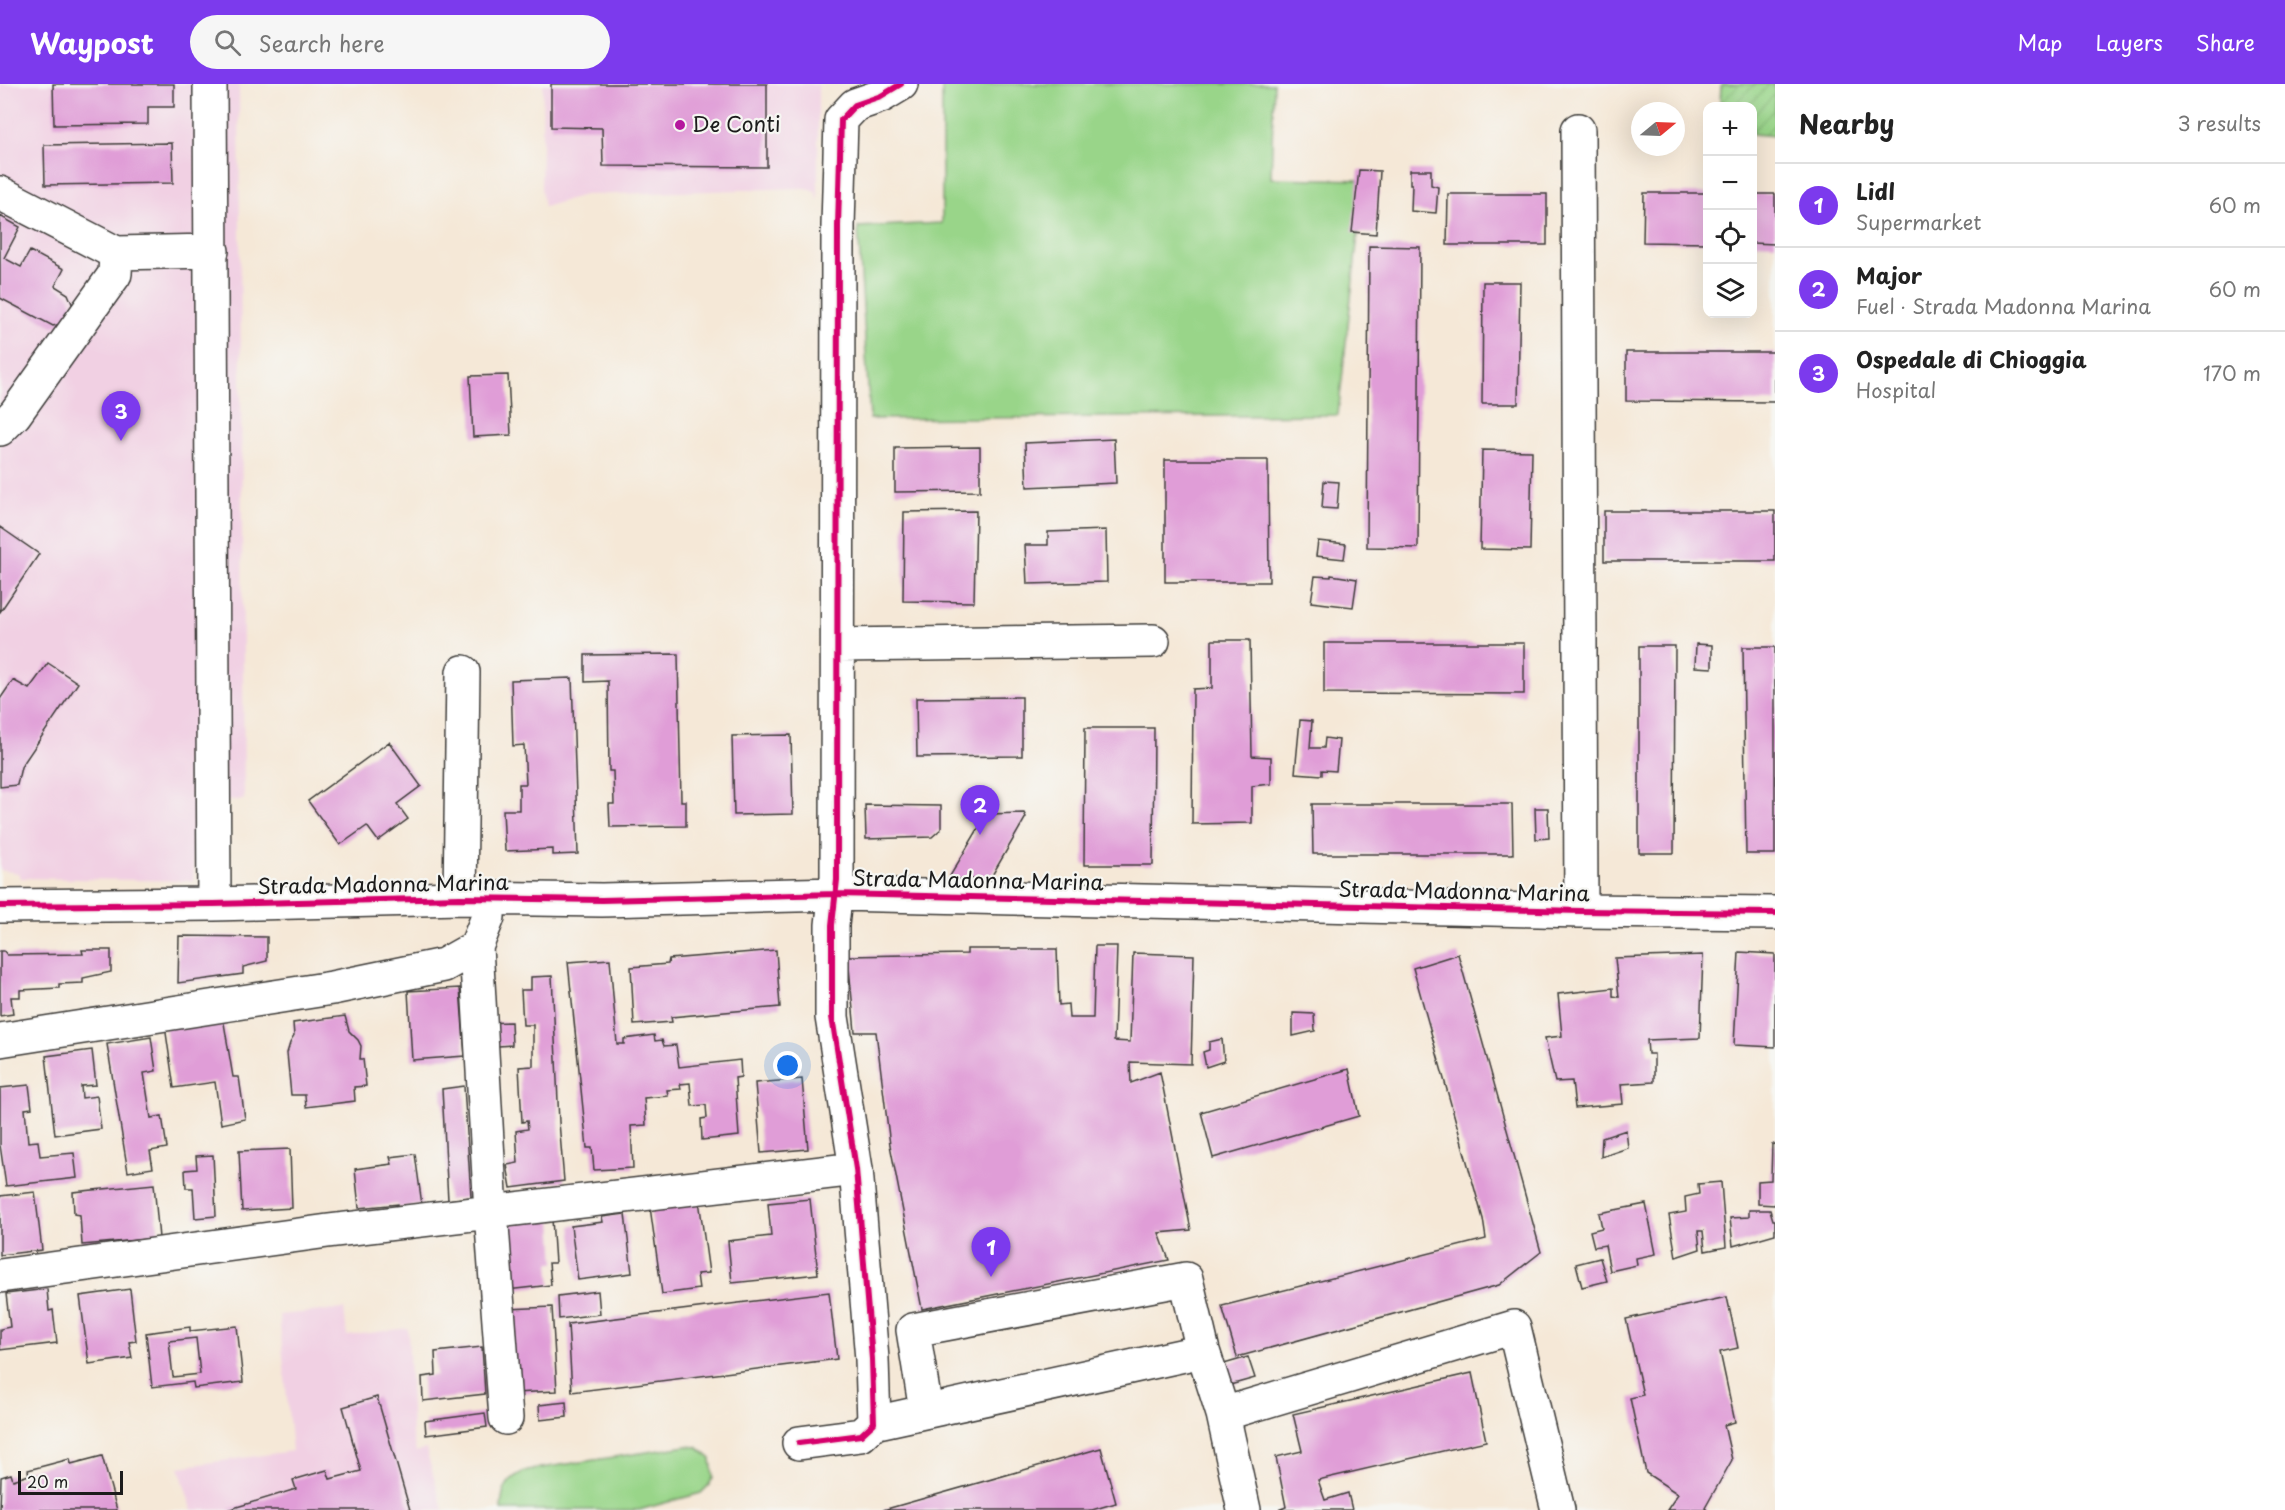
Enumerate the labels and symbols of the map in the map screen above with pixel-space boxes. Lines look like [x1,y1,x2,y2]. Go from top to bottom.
north arrow [1631,102,1685,156]
place label: De Conti [692,107,781,139]
marker: De Conti [673,118,687,132]
pin: 3 [102,392,140,441]
pin: 2 [960,786,1000,835]
street label: Strada Madonna Marina [852,861,1105,897]
street label: Strada Madonna Marina [257,865,510,901]
street label: Strada Madonna Marina [1338,872,1591,908]
your location [773,1051,802,1080]
pin: 1 [972,1228,1010,1277]
scale bar [18,1468,123,1496]

